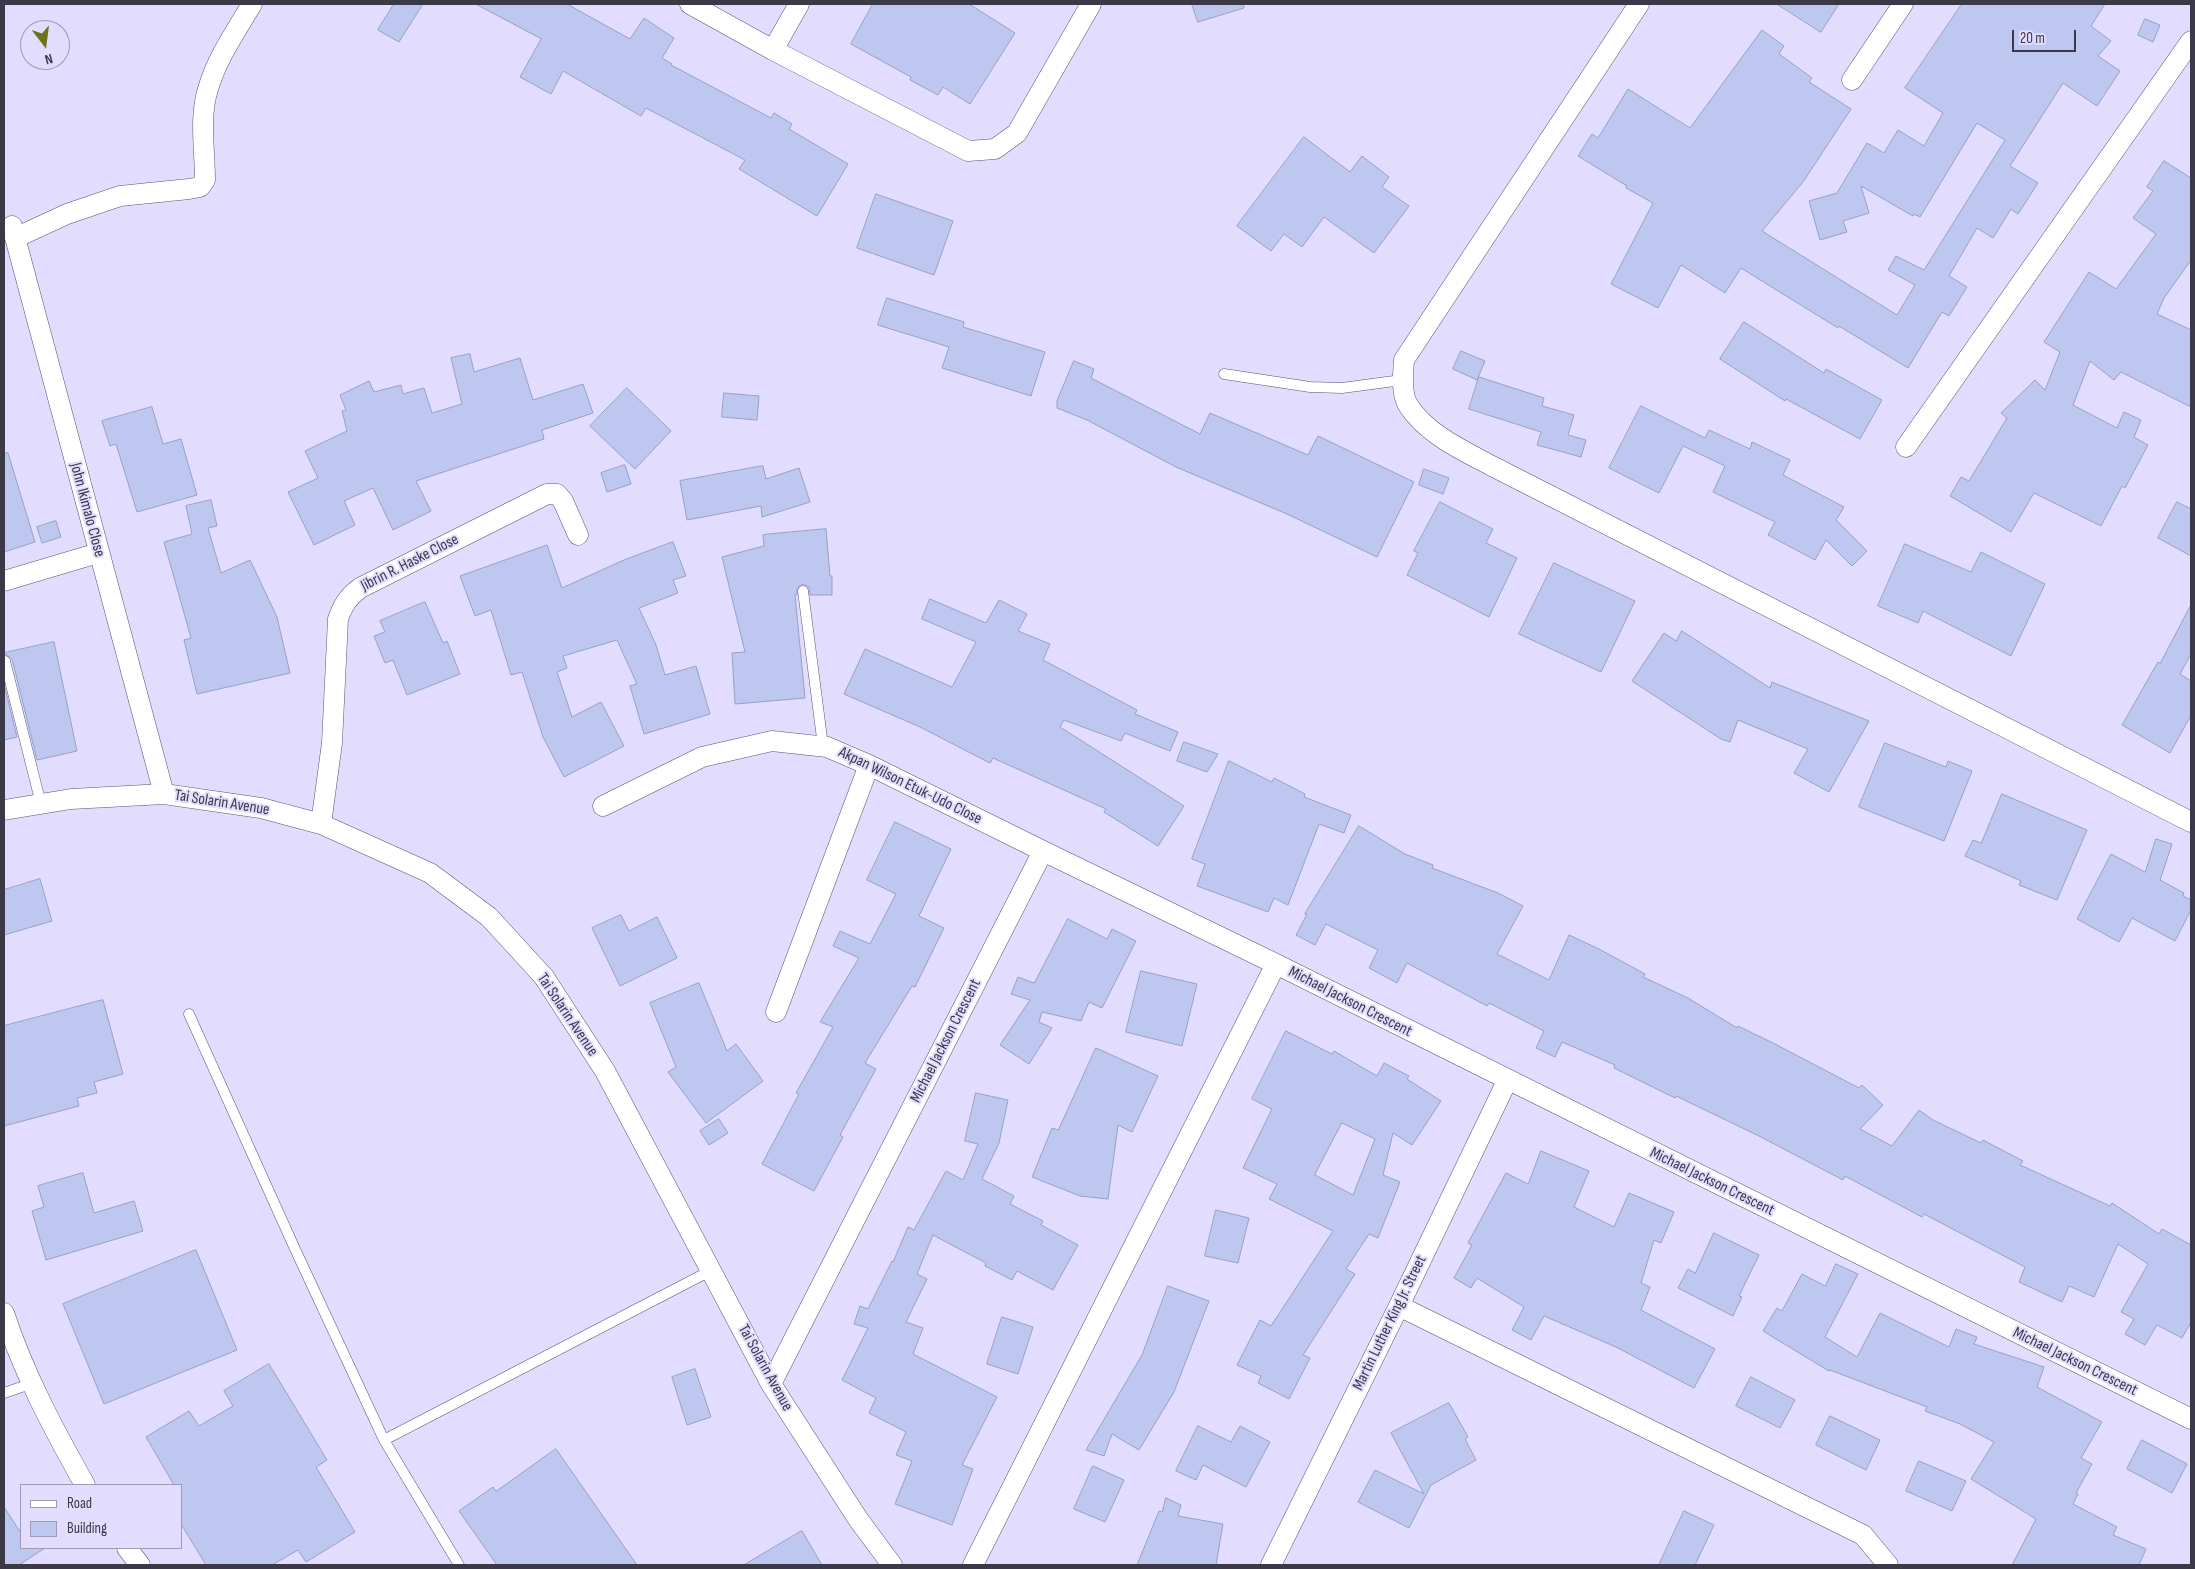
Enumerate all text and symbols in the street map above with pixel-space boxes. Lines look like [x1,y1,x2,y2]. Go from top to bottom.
north arrow [20,20,70,70]
scale bar [2015,20,2079,52]
text: 20 m [2020,29,2045,48]
text: N [43,50,55,68]
street label: John Ikimalo Close [65,461,109,559]
street label: Jibrin R. Haske Close [358,530,462,596]
street label: Akpan Wilson Etuk-Udo Close [835,743,985,829]
street label: Tai Solarin Avenue [173,786,271,820]
street label: Michael Jackson Crescent [1285,963,1415,1041]
street label: Tai Solarin Avenue [532,970,602,1060]
street label: Michael Jackson Crescent [907,976,985,1106]
street label: Michael Jackson Crescent [1647,1144,1777,1220]
street label: Martin Luther King Jr. Street [1349,1252,1431,1394]
street label: Tai Solarin Avenue [733,1321,797,1415]
street label: Michael Jackson Crescent [2010,1324,2140,1400]
legend [20,1484,182,1549]
text: Road [67,1494,92,1513]
text: Building [67,1519,107,1538]

